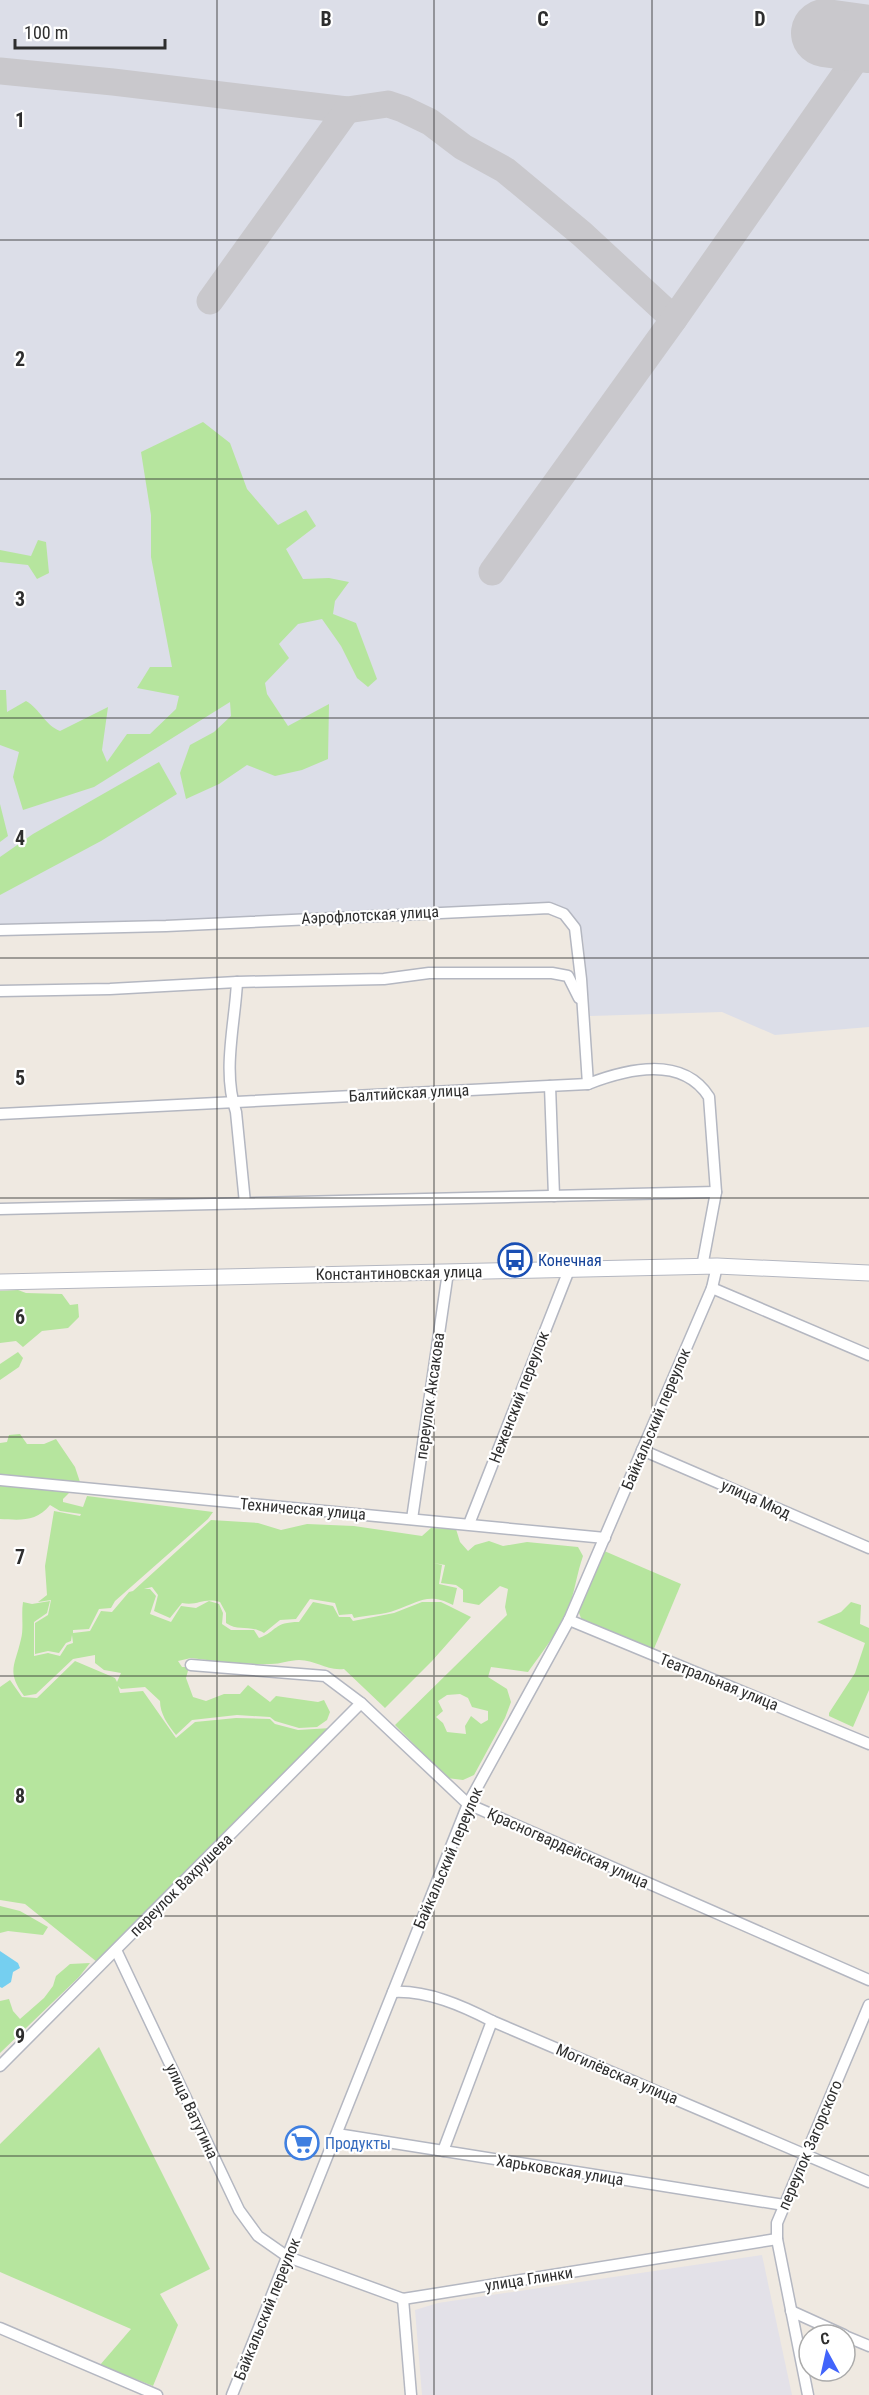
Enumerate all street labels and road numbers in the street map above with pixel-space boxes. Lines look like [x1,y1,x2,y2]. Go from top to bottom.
street label: Аэрофлотская улица [301,902,439,928]
street label: Балтийская улица [348,1080,470,1106]
street label: Константиновская улица [315,1262,483,1284]
street label: Неженский переулок [485,1328,553,1466]
street label: переулок Аксакова [412,1331,448,1461]
street label: Байкальский переулок [618,1345,695,1493]
street label: улица Мюд [718,1475,794,1523]
street label: Техническая улица [239,1494,367,1524]
street label: Театральная улица [657,1649,781,1715]
street label: Байкальский переулок [410,1784,487,1932]
street label: Красногвардейская улица [484,1804,652,1892]
street label: переулок Вахрушева [126,1830,236,1940]
street label: Могилёвская улица [553,2040,681,2108]
street label: улица Ватутина [162,2060,222,2162]
street label: переулок Загорского [774,2077,846,2213]
street label: Харьковская улица [495,2151,625,2189]
street label: Байкальский переулок [230,2235,304,2383]
street label: улица Глинки [484,2263,574,2295]

